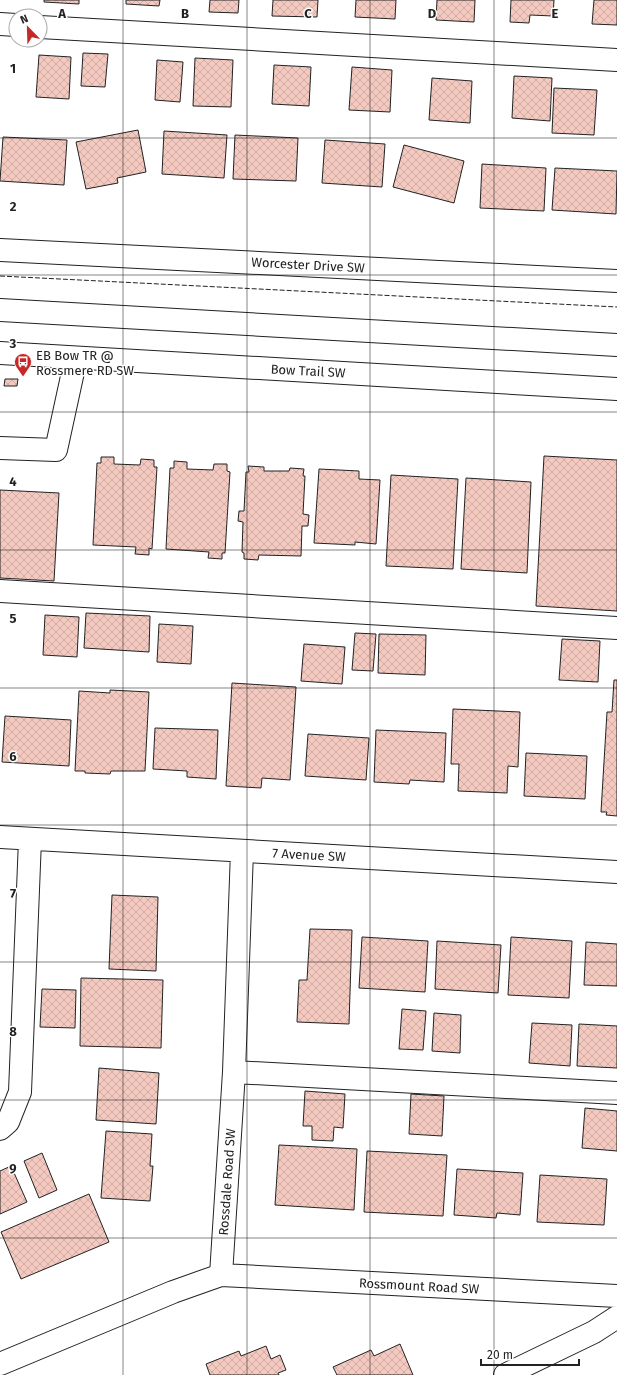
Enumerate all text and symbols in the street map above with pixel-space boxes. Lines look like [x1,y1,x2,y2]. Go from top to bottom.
text: A [57,6,66,21]
text: B [181,6,189,21]
text: C [304,6,312,21]
text: D [428,6,437,21]
text: E [552,6,559,21]
north arrow [8,8,48,48]
text: N [18,12,30,27]
text: 1 [10,61,16,76]
text: 2 [10,199,17,214]
street label: Worcester Drive SW [251,255,365,275]
text: 3 [9,336,17,351]
place label: EB Bow TR @ Rossmere RD SW [36,348,134,378]
bus stop icon: EB Bow TR @ Rossmere RD SW [13,352,33,377]
street label: Bow Trail SW [270,362,346,380]
text: 4 [9,474,17,489]
text: 5 [10,611,17,626]
text: 6 [9,749,17,764]
street label: 7 Avenue SW [272,846,346,864]
text: 7 [10,886,16,901]
text: 8 [9,1024,17,1039]
street label: Rossdale Road SW [216,1128,238,1236]
text: 9 [9,1161,17,1176]
street label: Rossmount Road SW [358,1275,480,1297]
scale bar [481,1341,579,1367]
text: 20 m [487,1348,513,1362]

